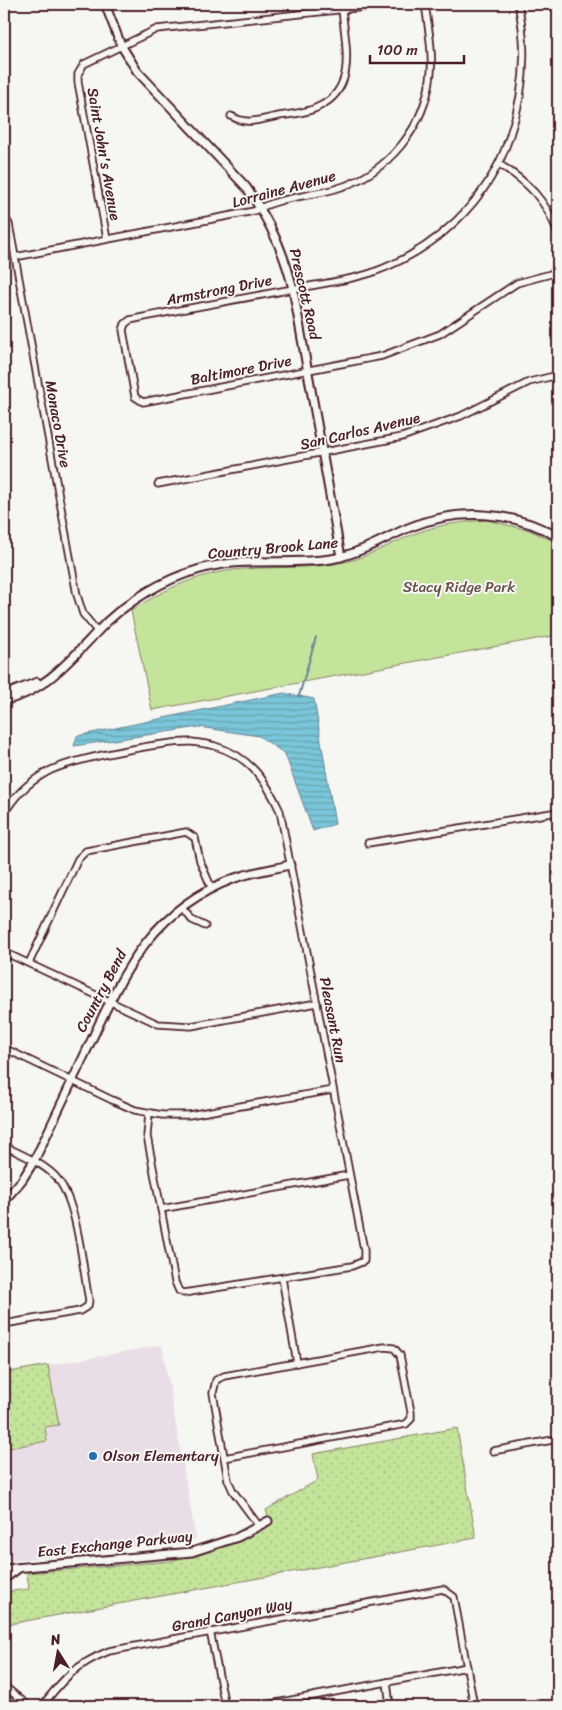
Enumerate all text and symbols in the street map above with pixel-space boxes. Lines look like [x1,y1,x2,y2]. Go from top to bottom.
scale bar [370,32,463,64]
text: 100 m [377,37,418,63]
street label: Saint John's Avenue [80,86,128,222]
street label: Lorraine Avenue [229,163,339,215]
street label: Prescott Road [282,246,328,343]
street label: Armstrong Drive [163,267,274,313]
street label: Baltimore Drive [188,347,294,393]
street label: Monaco Drive [38,378,79,470]
street label: San Carlos Avenue [297,405,423,457]
street label: Country Brook Lane [207,529,339,567]
park label: Stacy Ridge Park [403,574,516,600]
street label: Country Bend [68,944,134,1037]
street label: Pleasant Run [312,975,354,1065]
place label: Olson Elementary [103,1443,219,1469]
marker: Olson Elementary [87,1450,99,1462]
street label: East Exchange Parkway [36,1523,194,1565]
street label: Grand Canyon Way [170,1591,295,1639]
text: N [47,1626,63,1653]
north arrow [32,1628,82,1678]

